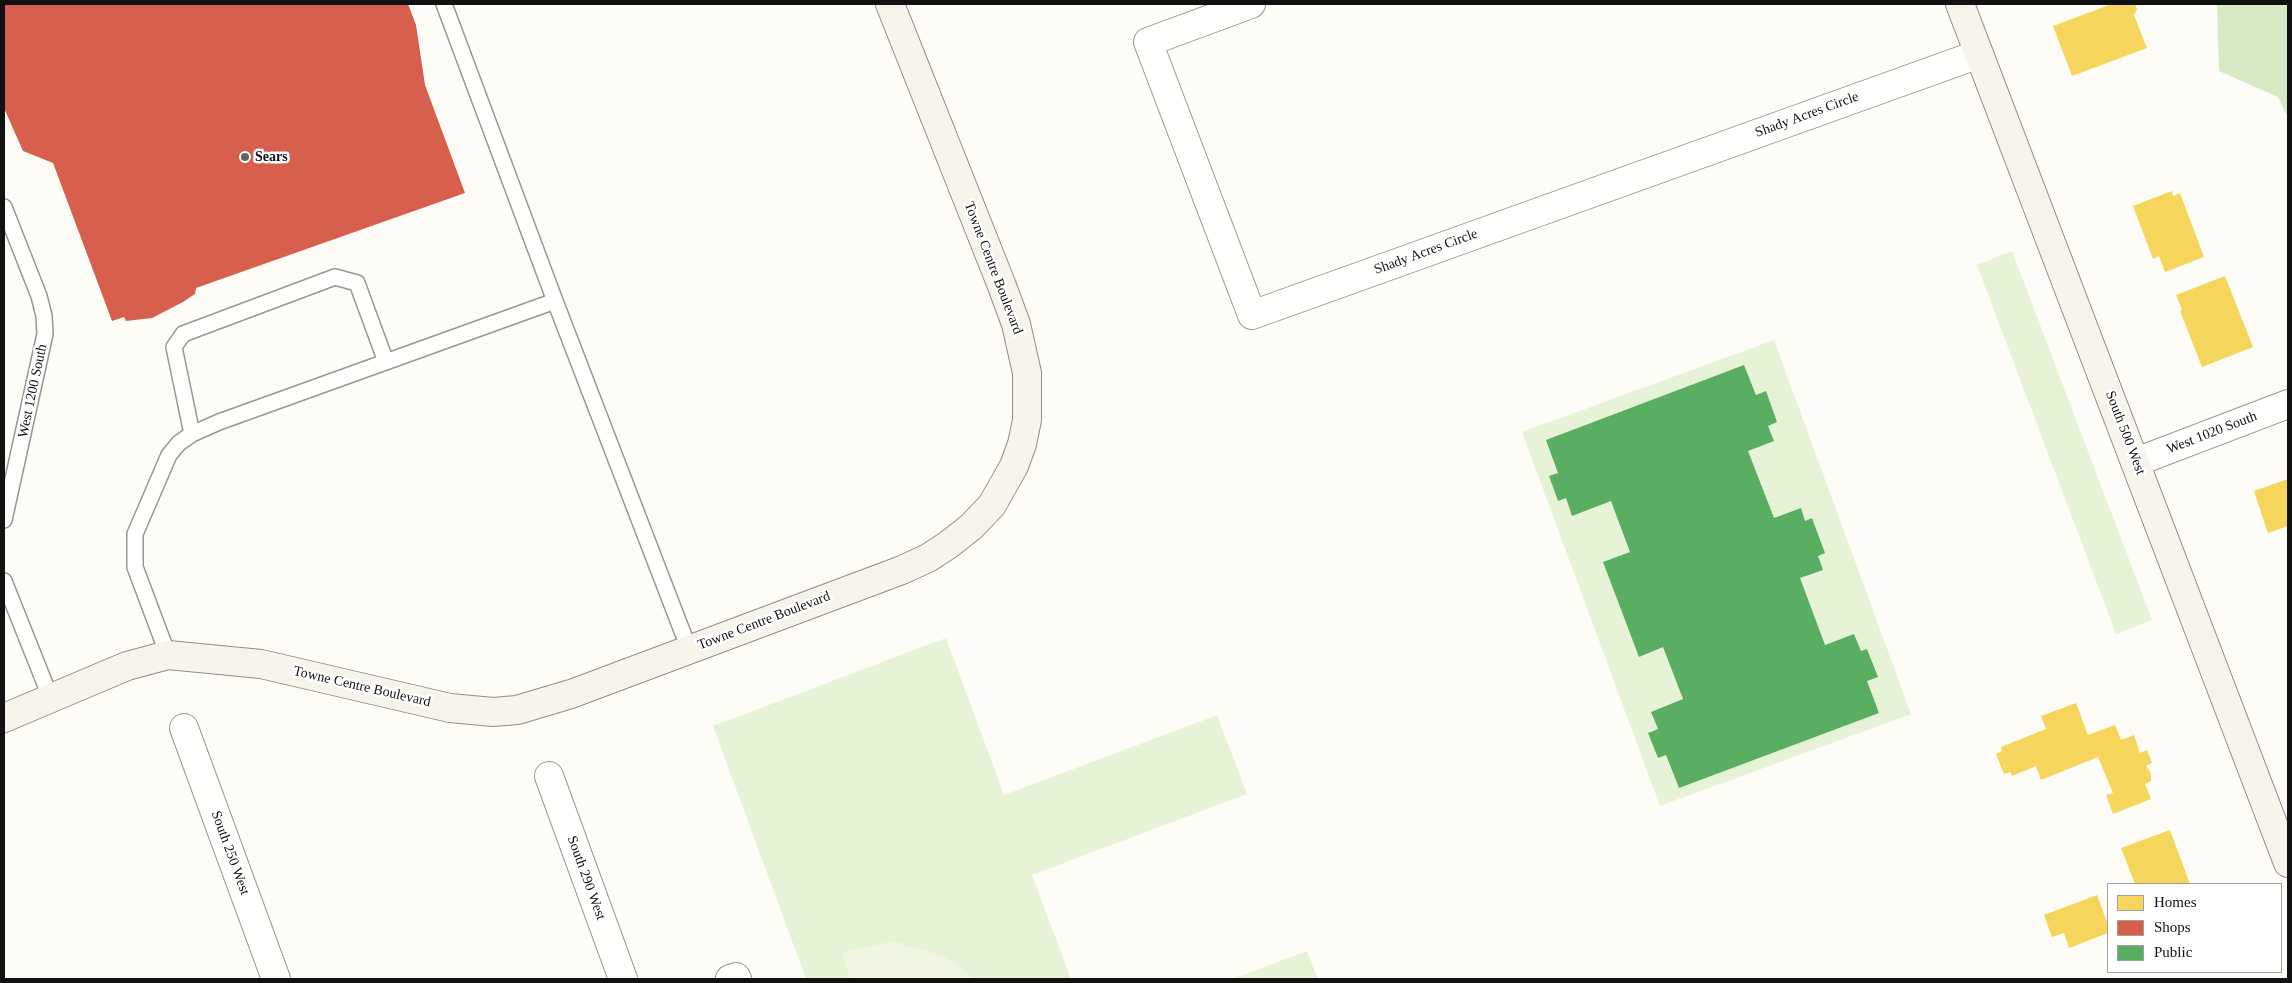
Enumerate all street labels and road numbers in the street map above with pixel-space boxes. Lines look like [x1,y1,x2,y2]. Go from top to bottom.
street label: Shady Acres Circle [1753,88,1861,142]
street label: Towne Centre Boulevard [960,199,1026,337]
street label: Shady Acres Circle [1372,225,1480,279]
street label: West 1200 South [15,343,51,439]
street label: South 500 West [2101,389,2149,477]
street label: West 1020 South [2164,408,2260,458]
street label: Towne Centre Boulevard [695,588,833,654]
street label: Towne Centre Boulevard [292,663,432,711]
street label: South 250 West [207,809,253,897]
street label: South 290 West [563,834,609,922]

